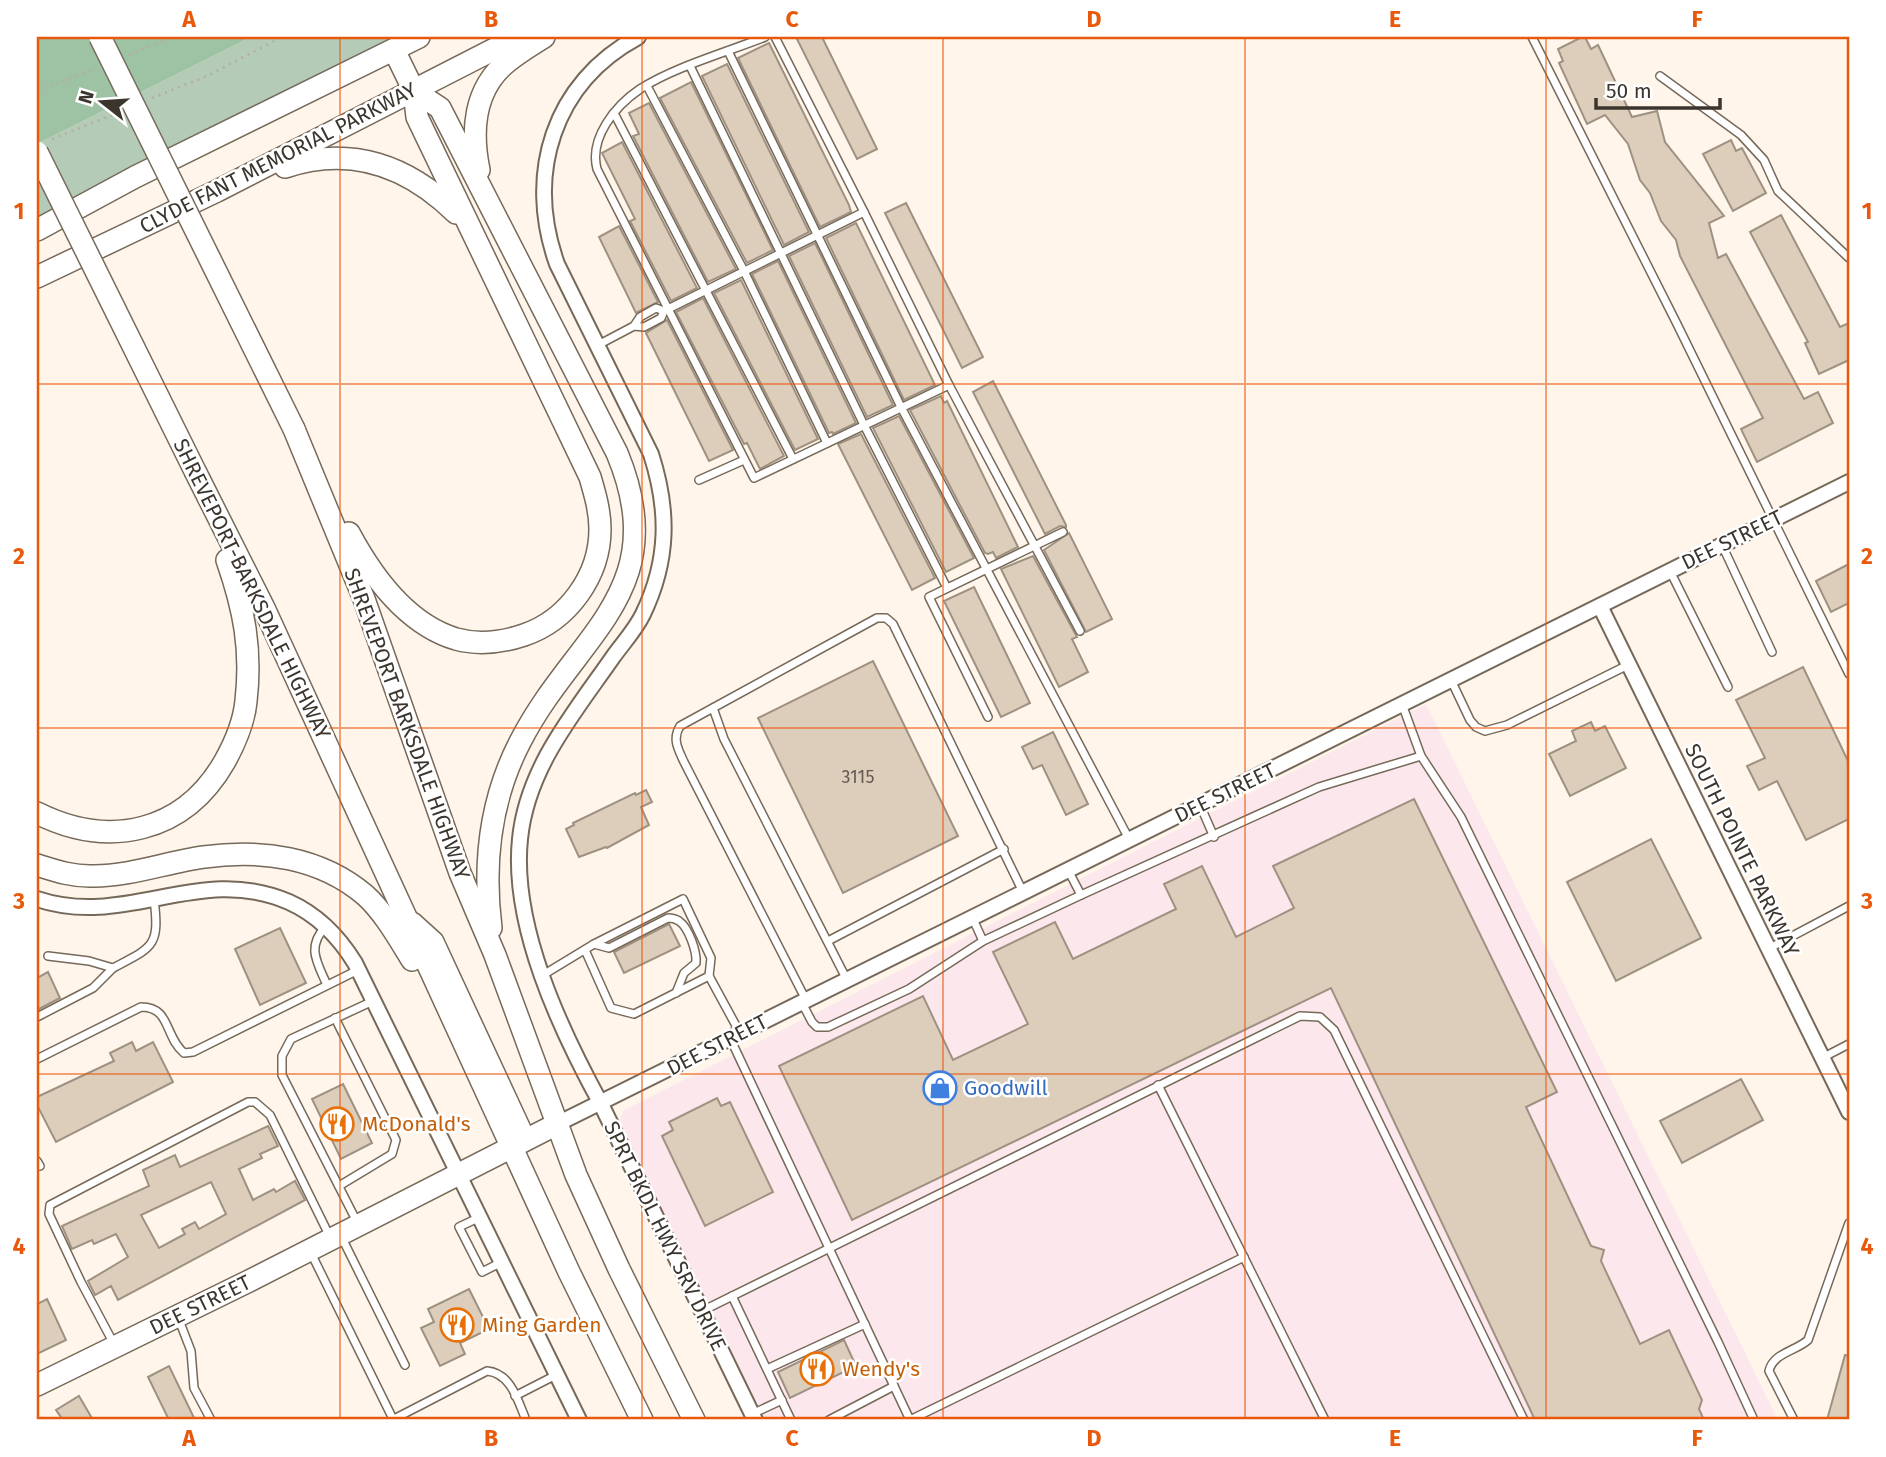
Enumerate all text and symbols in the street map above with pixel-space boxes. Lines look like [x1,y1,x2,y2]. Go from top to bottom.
text: A [181,5,196,33]
text: B [484,5,498,33]
text: C [785,5,799,33]
text: D [1087,5,1102,33]
text: E [1389,5,1401,33]
text: F [1691,5,1703,33]
north arrow [66,66,136,136]
scale bar [1596,66,1720,110]
street label: CLYDE FANT MEMORIAL PARKWAY [135,76,421,239]
text: 50 m [1606,78,1652,104]
text: N [73,88,99,107]
text: 1 [14,197,24,225]
text: 1 [1862,197,1872,225]
street label: SHREVEPORT-BARKSDALE HIGHWAY [168,434,337,744]
street label: DEE STREET [1677,504,1787,576]
text: 2 [13,542,25,570]
text: 2 [1861,542,1873,570]
street label: SHREVEPORT BARKSDALE HIGHWAY [338,565,476,884]
street label: SOUTH POINTE PARKWAY [1679,739,1805,961]
street label: DEE STREET [1170,757,1280,829]
house number: 3115 [842,766,874,788]
text: 3 [12,887,25,915]
text: 3 [1860,887,1873,915]
street label: DEE STREET [662,1009,772,1081]
shop icon: Goodwill [921,1069,959,1107]
place label: Goodwill [964,1075,1048,1101]
restaurant icon: McDonald's [318,1105,356,1143]
place label: McDonald's [362,1111,471,1137]
street label: SPRT BKDL HWY SRV DRIVE [598,1117,732,1355]
text: 4 [13,1232,26,1260]
text: 4 [1861,1232,1874,1260]
street label: DEE STREET [145,1269,255,1341]
restaurant icon: Ming Garden [438,1306,476,1344]
place label: Ming Garden [482,1312,602,1338]
restaurant icon: Wendy's [798,1350,836,1388]
place label: Wendy's [842,1356,920,1382]
text: A [181,1424,196,1452]
text: B [484,1424,498,1452]
text: C [785,1424,799,1452]
text: D [1087,1424,1102,1452]
text: E [1389,1424,1401,1452]
text: F [1691,1424,1703,1452]

